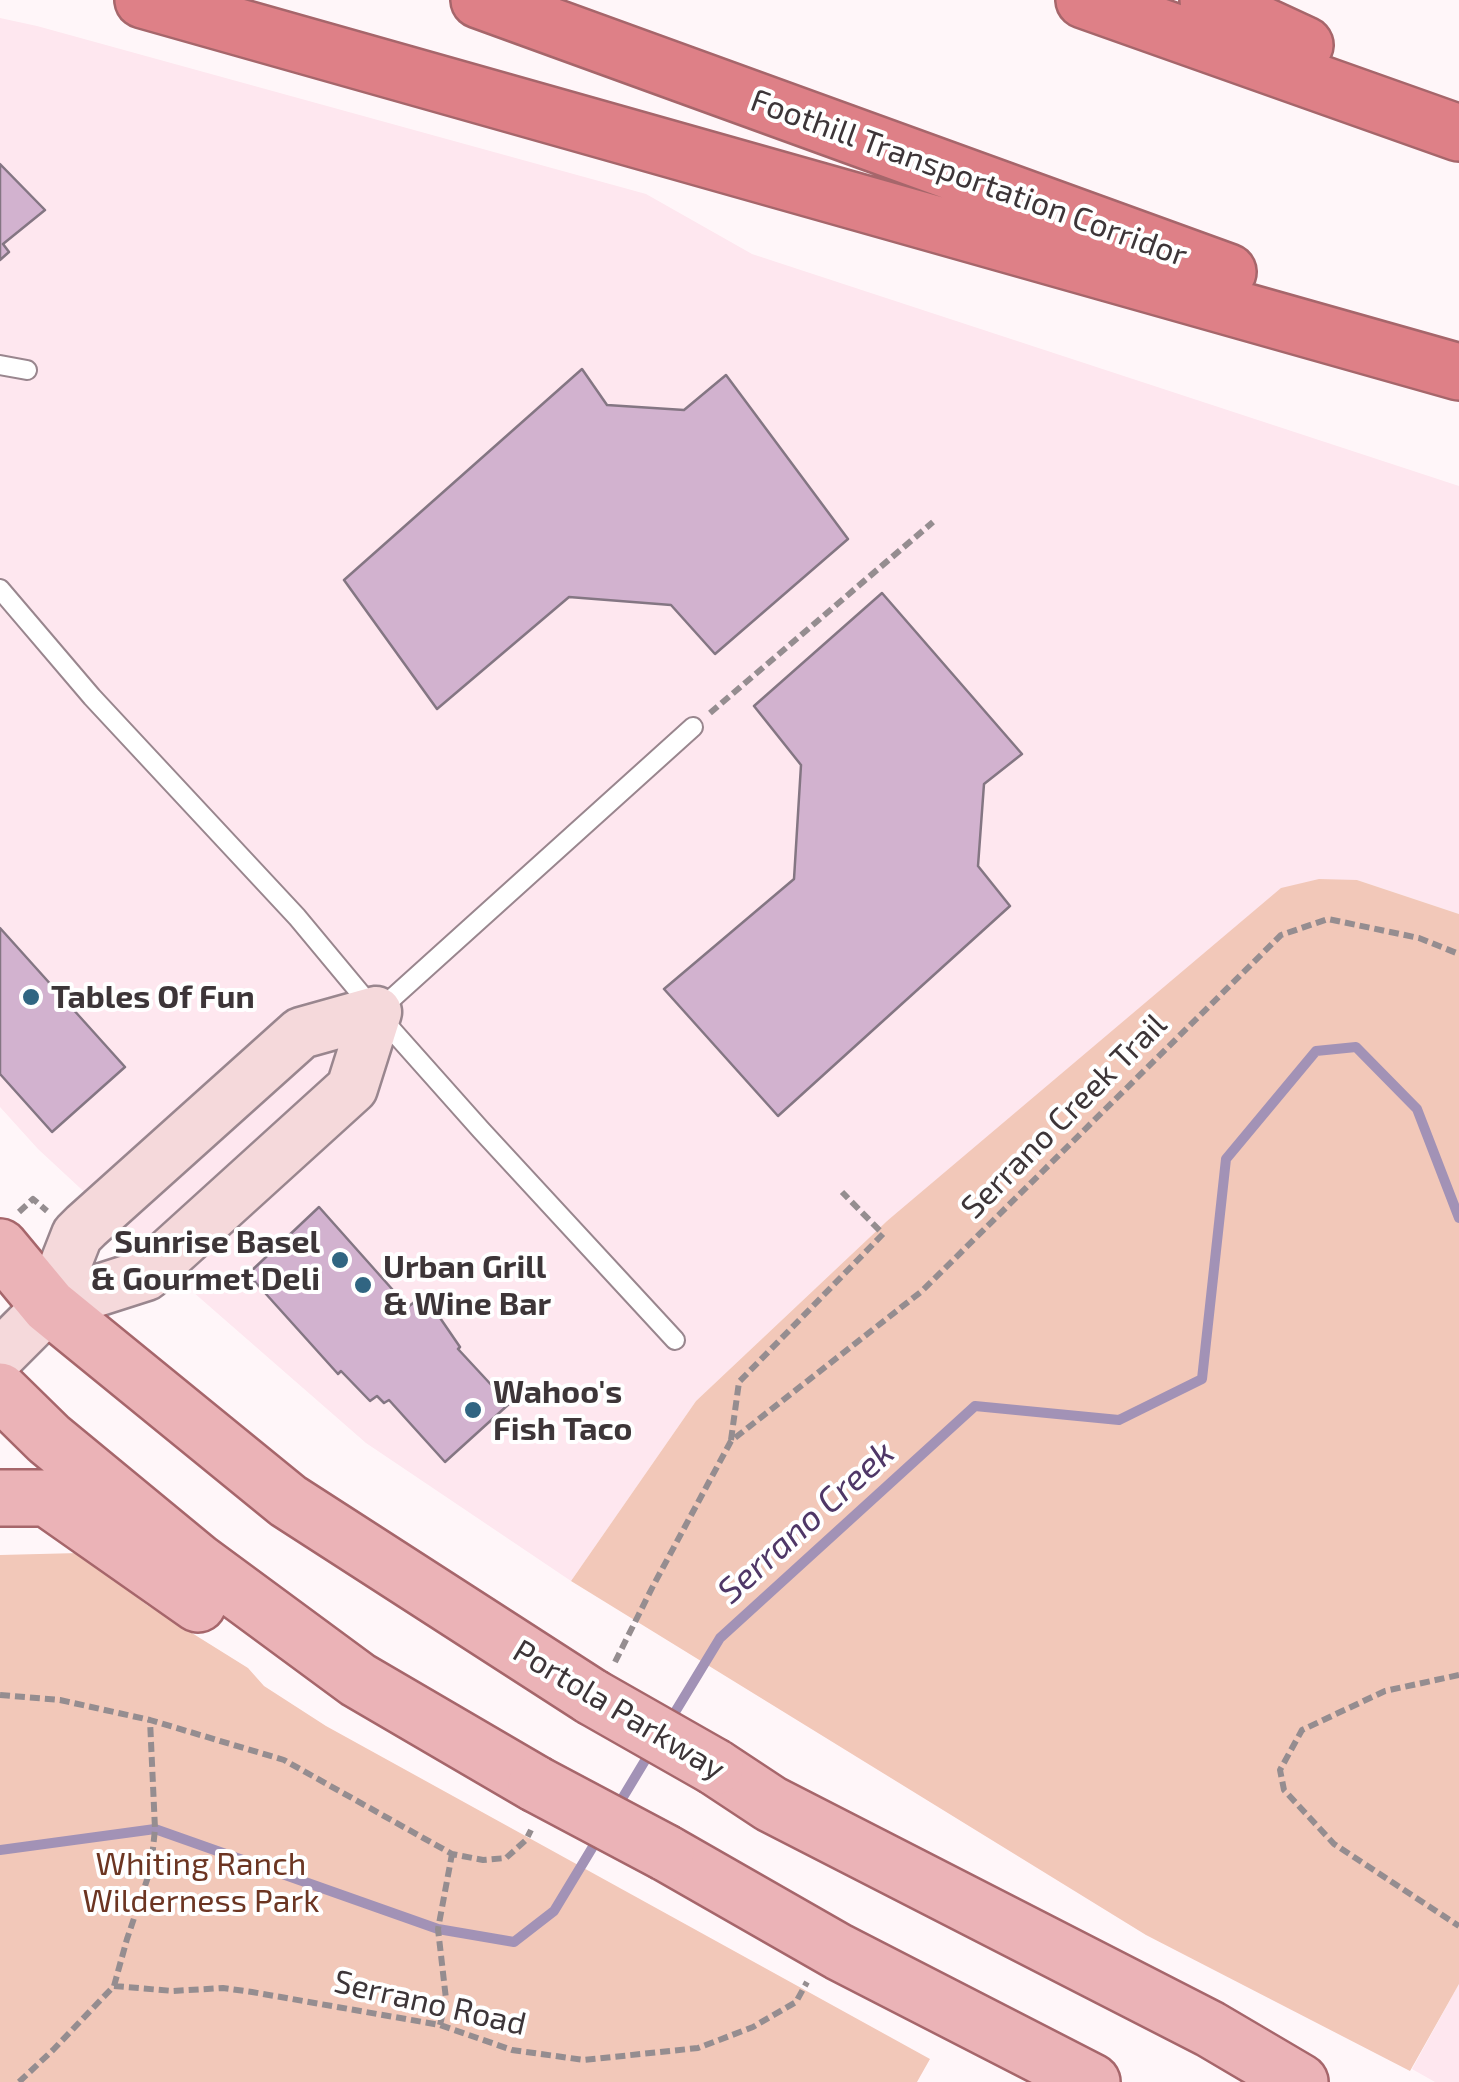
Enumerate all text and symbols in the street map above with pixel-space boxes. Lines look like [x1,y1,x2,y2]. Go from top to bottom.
street label: Foothill Transportation Corridor [746,81,1192,275]
place label: Tables Of Fun [51,978,255,1016]
marker: Tables Of Fun [20,986,42,1008]
street label: Serrano Creek Trail [953,1005,1175,1227]
place label: Sunrise Basel & Gourmet Deli [91,1223,320,1298]
place label: Urban Grill & Wine Bar [383,1248,551,1323]
marker: Sunrise Basel & Gourmet Deli [329,1249,351,1271]
marker: Urban Grill & Wine Bar [352,1274,374,1296]
place label: Wahoo's Fish Taco [493,1373,632,1448]
marker: Wahoo's Fish Taco [462,1399,484,1421]
water label: Serrano Creek [709,1432,903,1612]
street label: Portola Parkway [506,1632,732,1788]
park label: Whiting Ranch Wilderness Park [83,1845,319,1920]
street label: Serrano Road [330,1962,530,2044]

